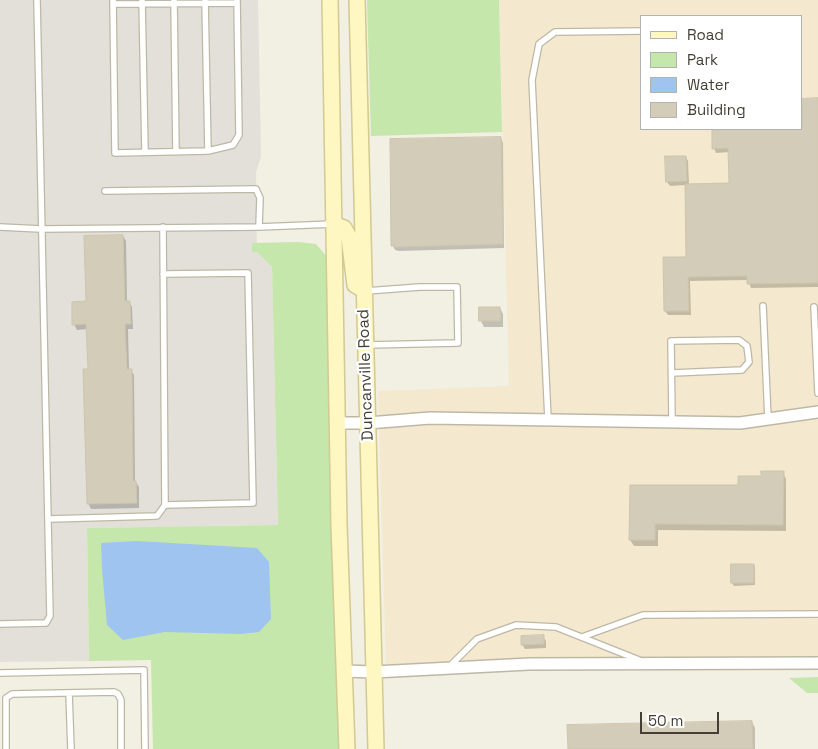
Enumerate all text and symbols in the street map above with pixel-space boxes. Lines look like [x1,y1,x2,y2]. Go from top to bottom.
legend [640,15,803,130]
text: Road [687,25,724,44]
text: Park [687,50,718,69]
text: Water [687,75,729,94]
text: Building [687,100,746,119]
street label: Duncanville Road [354,309,378,441]
scale bar [643,702,722,734]
text: 50 m [648,711,683,730]

